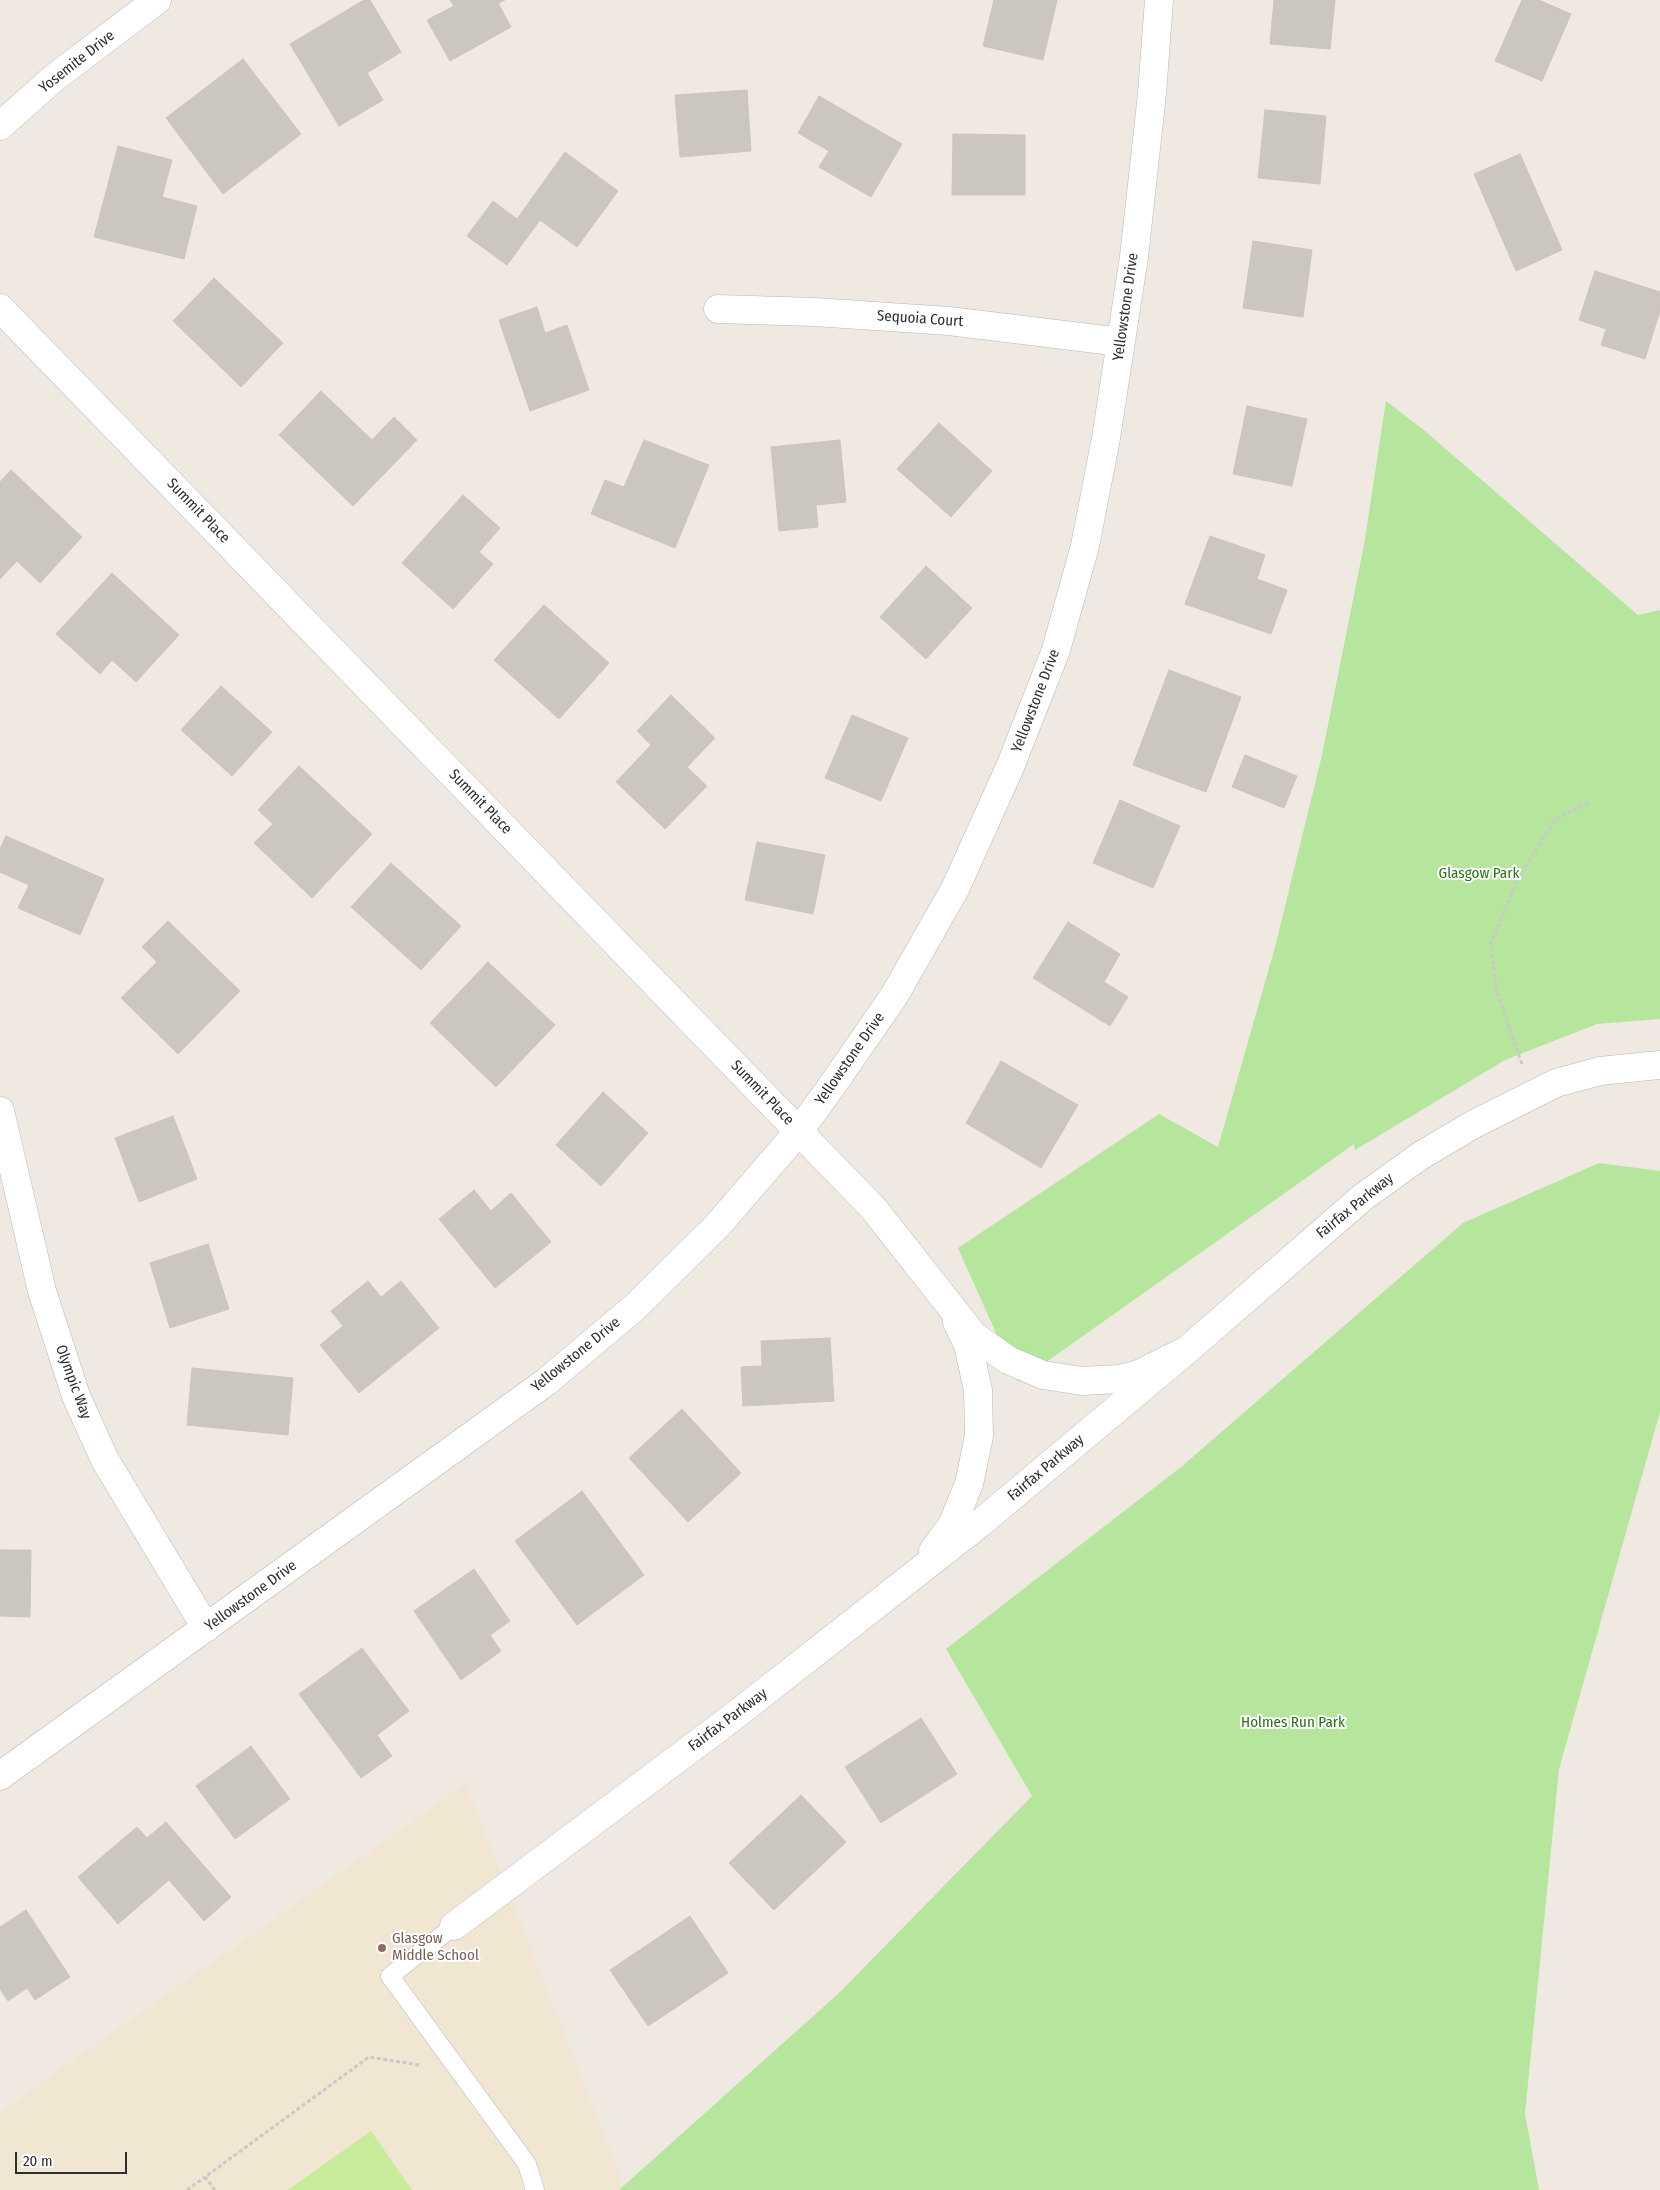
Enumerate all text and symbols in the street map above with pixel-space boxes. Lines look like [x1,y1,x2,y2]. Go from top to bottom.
street label: Yosemite Drive [36,27,118,97]
street label: Yellowstone Drive [1109,252,1143,362]
street label: Sequoia Court [876,307,964,331]
street label: Summit Place [163,475,233,547]
street label: Yellowstone Drive [1008,647,1064,755]
street label: Summit Place [445,766,515,838]
park label: Glasgow Park [1439,865,1519,883]
street label: Yellowstone Drive [811,1009,889,1109]
street label: Summit Place [727,1057,797,1129]
street label: Fairfax Parkway [1313,1169,1397,1243]
street label: Yellowstone Drive [528,1314,624,1396]
street label: Olympic Way [51,1342,95,1422]
street label: Fairfax Parkway [1004,1431,1088,1505]
street label: Yellowstone Drive [202,1557,300,1635]
street label: Fairfax Parkway [685,1685,771,1755]
park label: Holmes Run Park [1241,1714,1345,1732]
place label: Glasgow Middle School [392,1930,479,1965]
marker: Glasgow Middle School [376,1942,388,1954]
scale bar [18,2142,130,2174]
text: 20 m [23,2152,53,2170]

